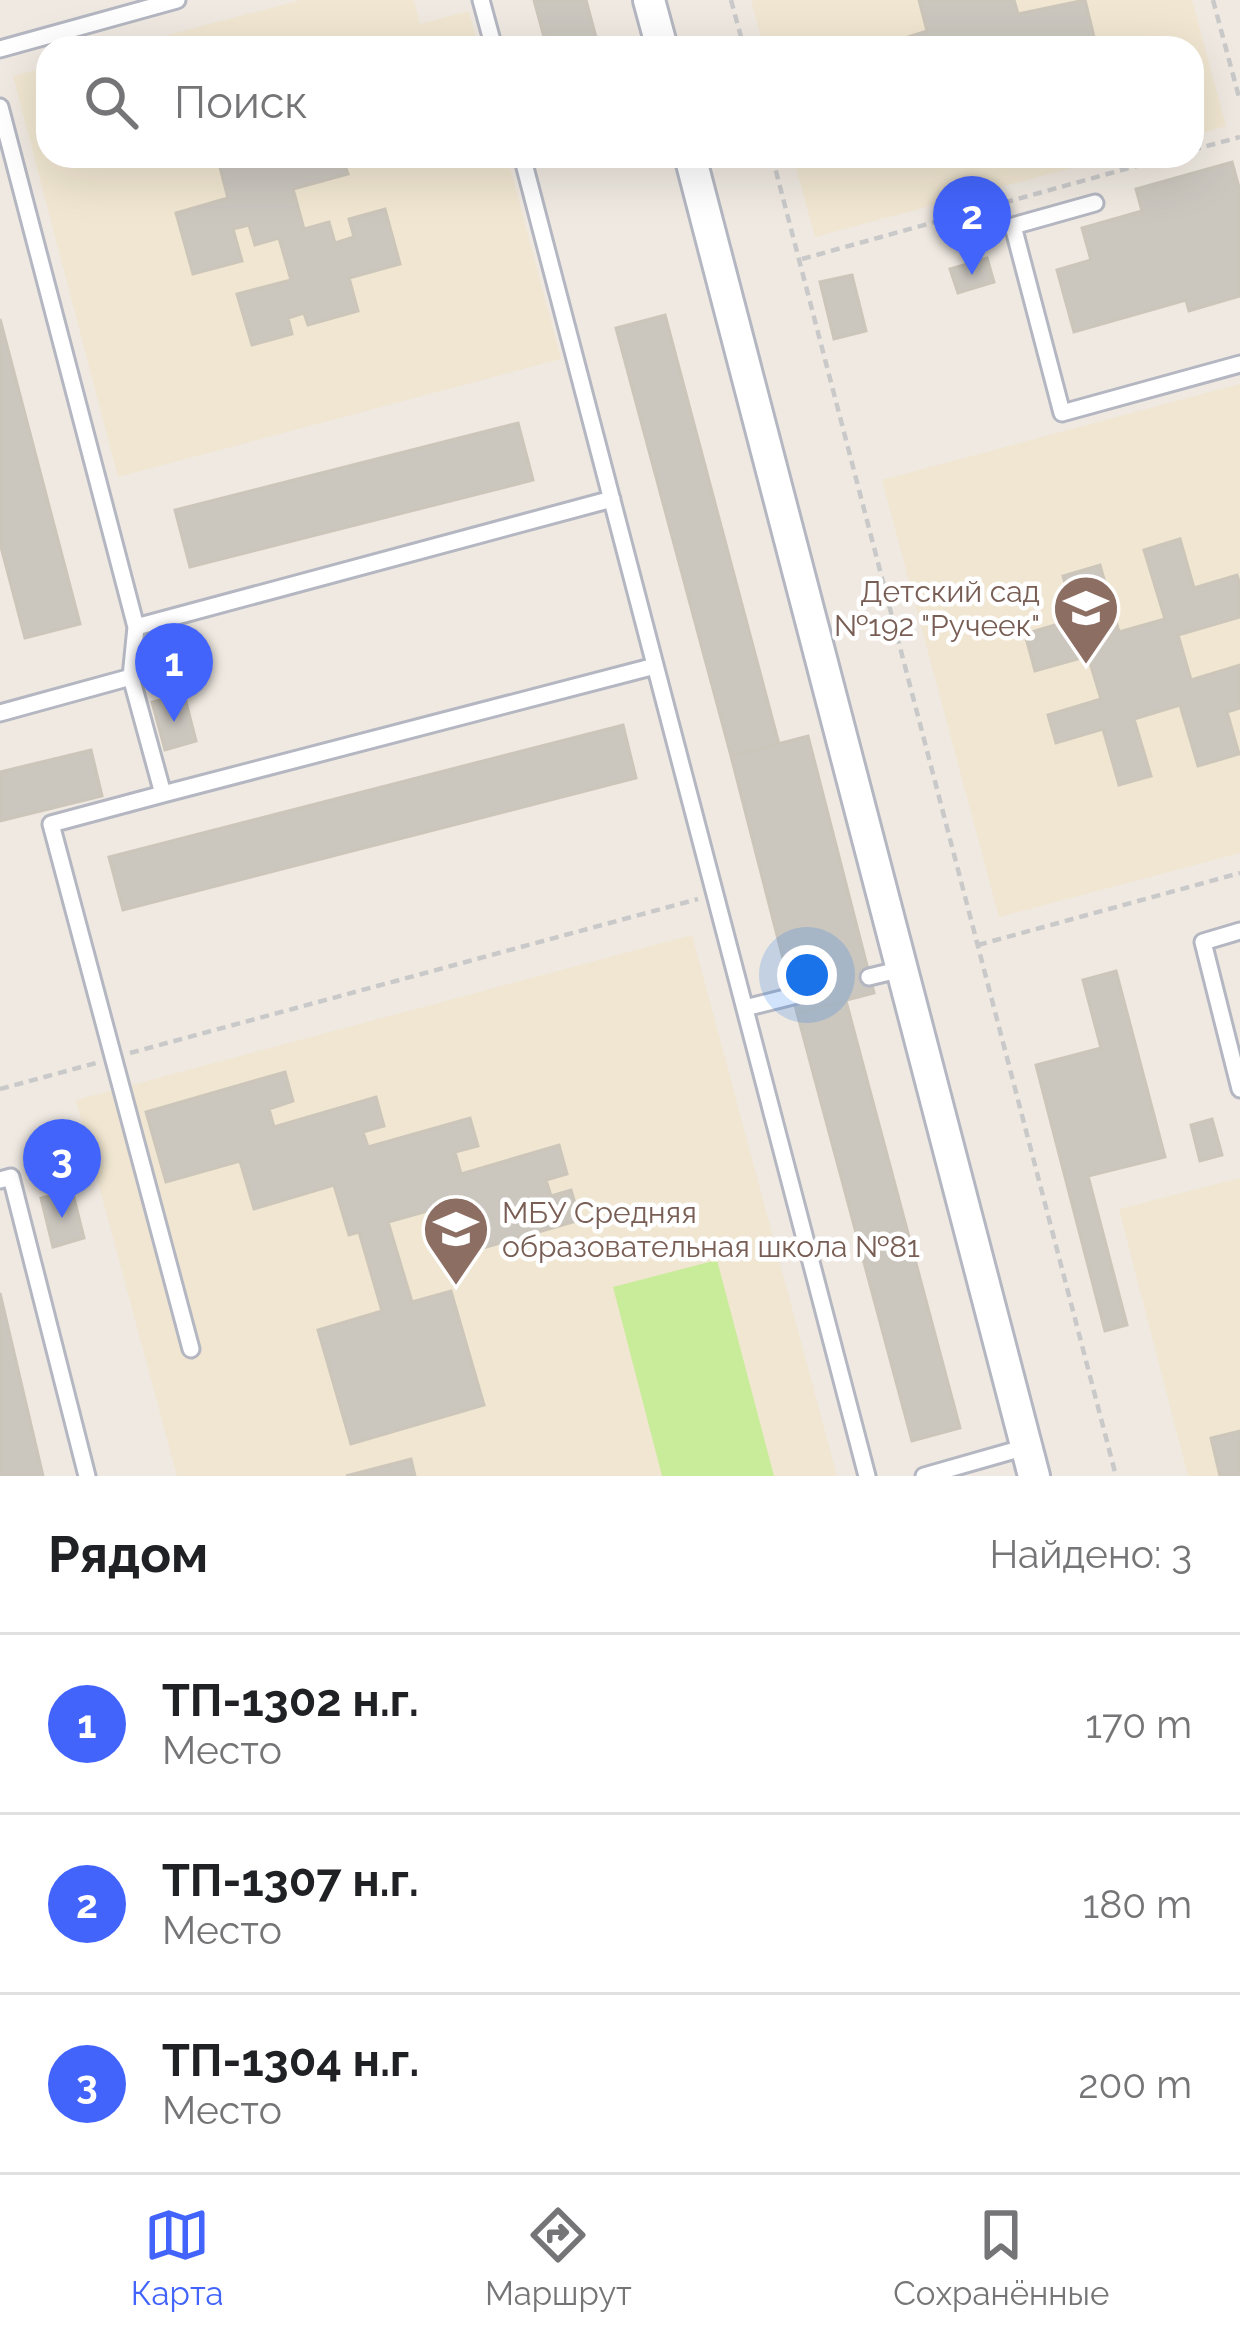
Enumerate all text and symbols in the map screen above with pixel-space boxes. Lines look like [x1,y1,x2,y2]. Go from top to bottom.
search box [36,36,1204,168]
icon: search [78,69,144,135]
text: Поиск [174,76,308,129]
pin: 2 [933,176,1011,275]
school or university icon: Детский сад №192 "Ручеек" [1051,573,1121,667]
place label: Детский сад №192 "Ручеек" [834,574,1040,643]
pin: 1 [135,623,213,722]
your location [777,945,837,1005]
pin: 3 [23,1119,101,1218]
school or university icon: МБУ Средняя образовательная школа №81 [421,1194,491,1288]
place label: МБУ Средняя образовательная школа №81 [502,1195,920,1264]
text: Рядом [48,1524,208,1584]
text: Найдено: 3 [989,1531,1192,1577]
text: ТП-1302 н.г. [162,1674,419,1727]
text: 1 [77,1701,97,1747]
text: 170 m [1085,1701,1192,1747]
text: Место [162,1727,282,1773]
text: ТП-1307 н.г. [162,1854,419,1907]
text: 2 [76,1881,98,1927]
text: 180 m [1083,1881,1192,1927]
text: Место [162,1907,282,1953]
text: ТП-1304 н.г. [162,2034,419,2087]
text: 3 [76,2061,98,2107]
text: 200 m [1078,2061,1192,2107]
text: Место [162,2087,282,2133]
tab: Карта [131,2202,224,2313]
tab: Маршрут [485,2202,632,2313]
tab: Сохранённые [893,2202,1109,2313]

